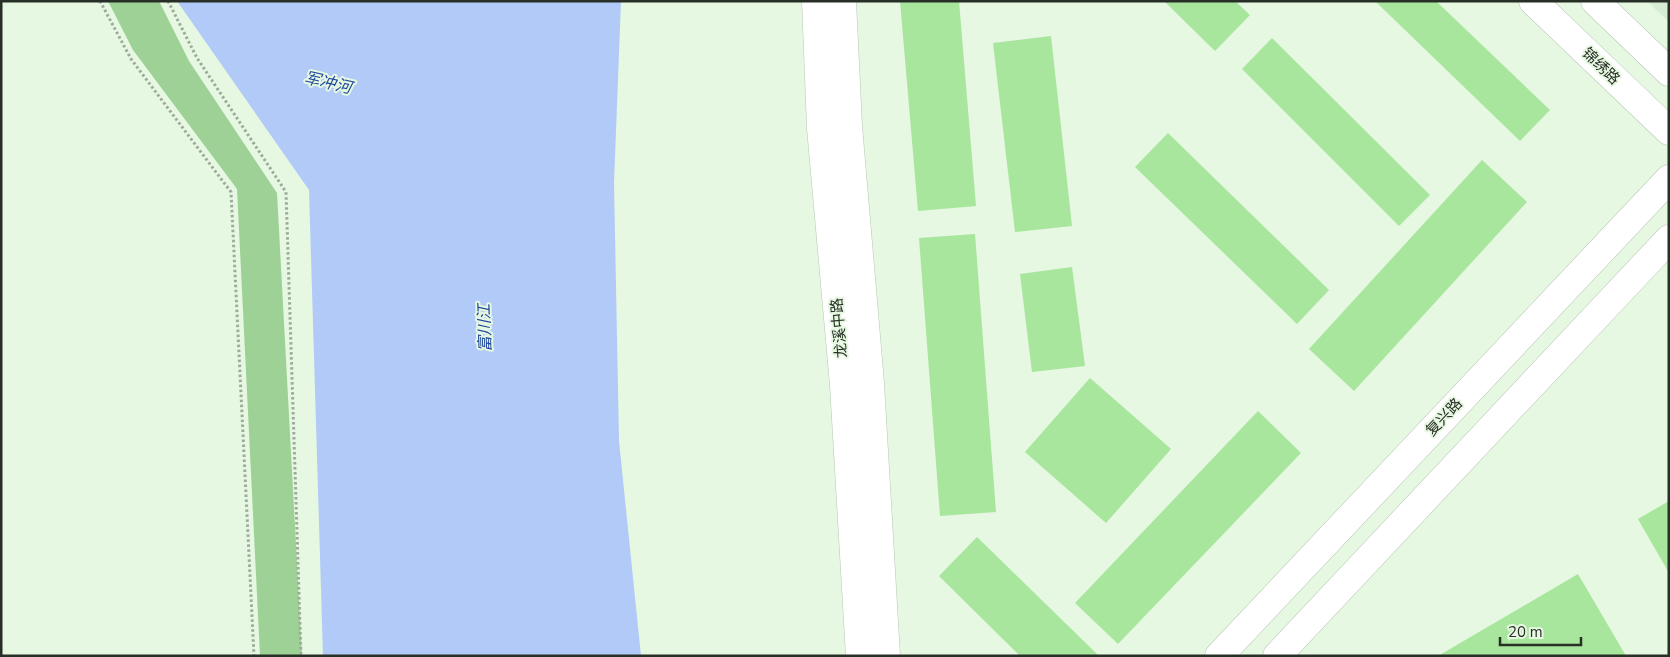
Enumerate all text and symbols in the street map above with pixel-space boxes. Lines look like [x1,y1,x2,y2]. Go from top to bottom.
street label: 锦绣路 [1578,43,1624,89]
water label: 军冲河 [302,67,357,100]
street label: 龙溪中路 [826,297,852,359]
water label: 富川江 [473,302,497,352]
street label: 复兴路 [1421,394,1467,440]
scale bar [1500,614,1581,646]
text: 20 m [1508,622,1543,642]

